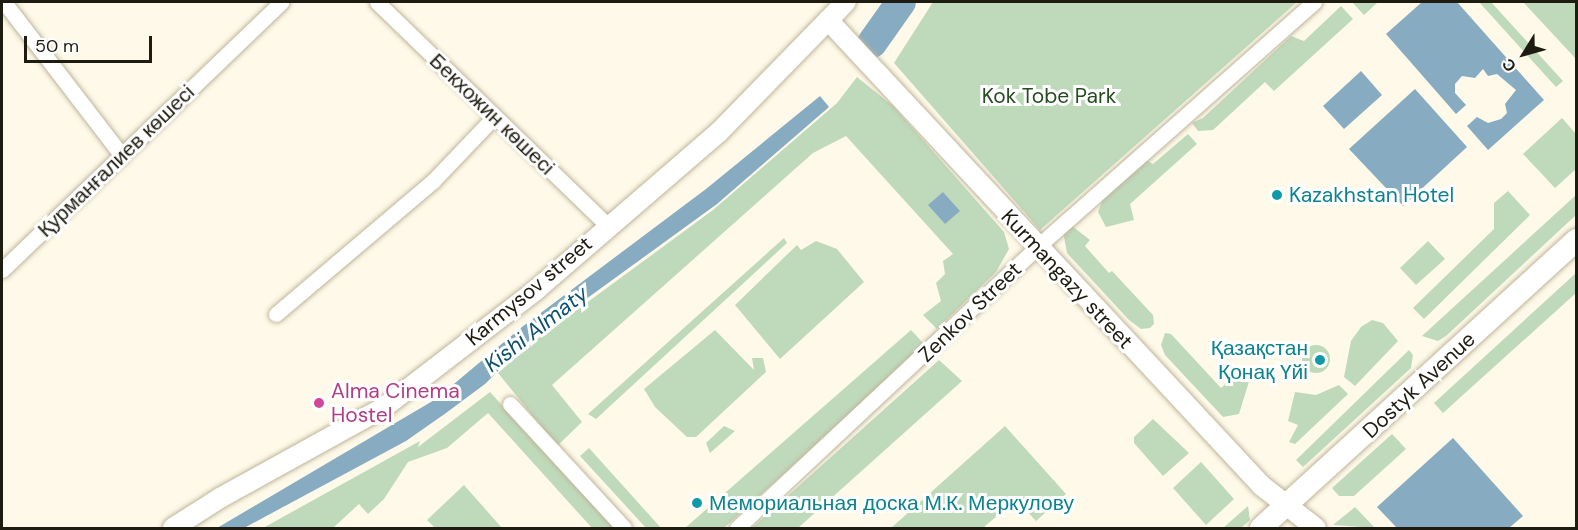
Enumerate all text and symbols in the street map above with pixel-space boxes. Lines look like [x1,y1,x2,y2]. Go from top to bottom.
scale bar [27,24,154,62]
north arrow [1494,24,1554,84]
text: 50 m [35,34,79,58]
street label: Бекхожин көшесі [424,48,560,180]
text: С [1497,54,1521,76]
street label: Қурманғалиев көшесі [32,80,200,242]
park label: Kok Tobe Park [982,83,1116,109]
place label: Kazakhstan Hotel [1289,182,1454,208]
marker: Kazakhstan Hotel [1270,188,1284,202]
street label: Kurmangazy street [996,204,1138,354]
street label: Karmysov street [461,231,597,351]
street label: Zenkov Street [913,257,1027,367]
water label: Kіshі Almaty [479,280,593,378]
street label: Dostyk Avenue [1358,327,1480,443]
place label: Қазақстан Қонақ Үйі [1211,335,1308,385]
marker: Қазақстан Қонақ Үйі [1313,353,1327,367]
place label: Alma Cinema Hostel [331,378,460,428]
marker: Alma Cinema Hostel [312,396,326,410]
place label: Мемориальная доска М.К. Меркулову [709,490,1074,516]
marker: Мемориальная доска М.К. Меркулову [690,496,704,510]

